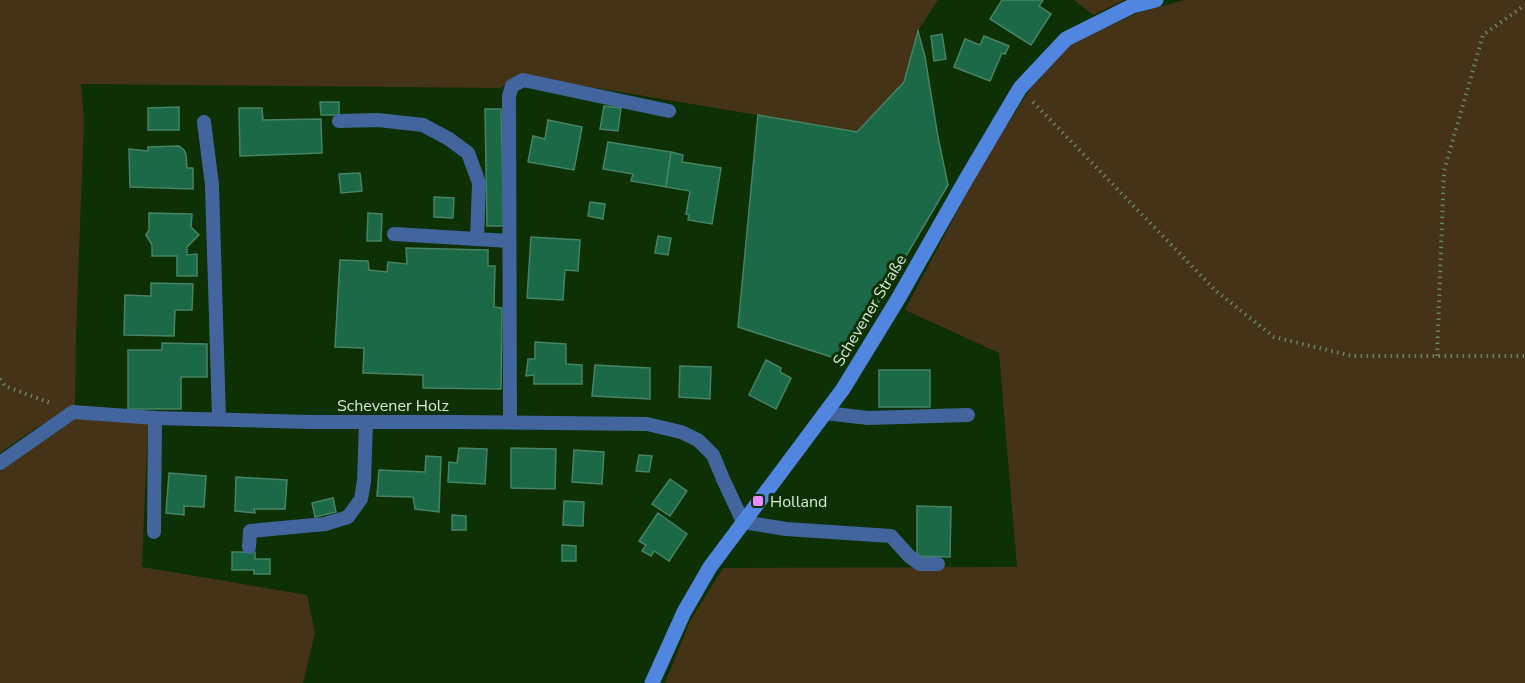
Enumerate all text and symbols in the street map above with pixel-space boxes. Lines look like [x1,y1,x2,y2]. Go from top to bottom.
street label: Schevener Straße [828,251,912,370]
street label: Schevener Holz [337,395,449,417]
place label: Holland [770,491,827,513]
marker: Holland [751,494,765,508]

